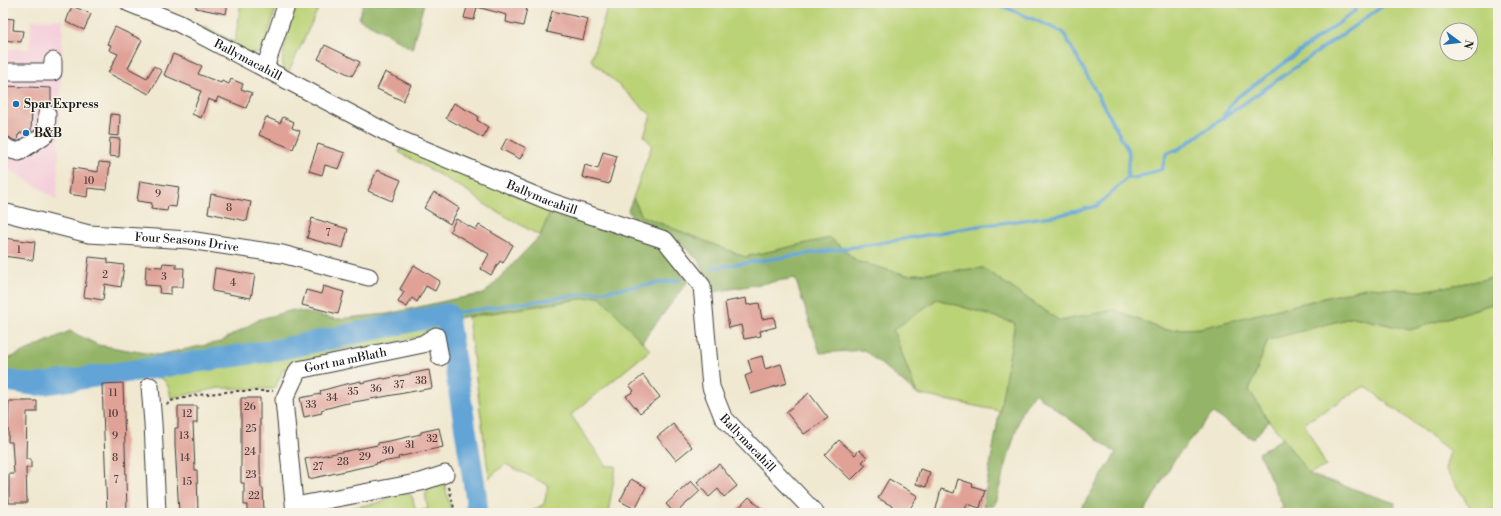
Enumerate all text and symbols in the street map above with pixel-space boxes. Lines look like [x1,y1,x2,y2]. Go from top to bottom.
north arrow [1439,22,1479,62]
street label: Ballymacahill [211,35,285,84]
text: N [1460,38,1476,51]
place label: Spar Express [24,97,99,112]
marker: Spar Express [11,99,21,109]
place label: B&B [34,126,62,141]
marker: B&B [21,128,31,138]
house number: 10 [84,175,95,187]
street label: Ballymacahill [503,177,580,218]
house number: 9 [155,188,161,200]
house number: 8 [226,202,232,214]
house number: 7 [325,227,331,239]
street label: Four Seasons Drive [134,229,240,255]
house number: 1 [17,244,22,256]
house number: 2 [102,269,108,281]
house number: 3 [161,271,167,283]
house number: 4 [230,277,236,289]
street label: Gort na mBlath [303,344,388,376]
house number: 38 [415,375,427,387]
house number: 37 [394,379,404,391]
house number: 36 [370,383,382,395]
house number: 35 [347,386,359,398]
house number: 11 [109,387,118,399]
house number: 34 [326,392,338,404]
house number: 33 [305,399,317,411]
house number: 26 [244,401,256,413]
house number: 10 [108,408,119,420]
house number: 12 [182,408,192,420]
street label: Ballymacahill [716,410,779,475]
house number: 25 [245,423,257,435]
house number: 9 [112,430,118,442]
house number: 13 [179,430,189,442]
house number: 32 [426,433,438,445]
house number: 31 [405,439,415,451]
house number: 30 [382,445,394,457]
house number: 24 [244,446,256,458]
house number: 29 [359,451,371,463]
house number: 8 [112,452,118,464]
house number: 14 [180,452,190,464]
house number: 28 [337,456,349,468]
house number: 27 [313,461,323,473]
house number: 23 [245,469,257,481]
house number: 7 [113,474,119,486]
house number: 15 [182,476,192,488]
house number: 22 [248,490,260,502]

